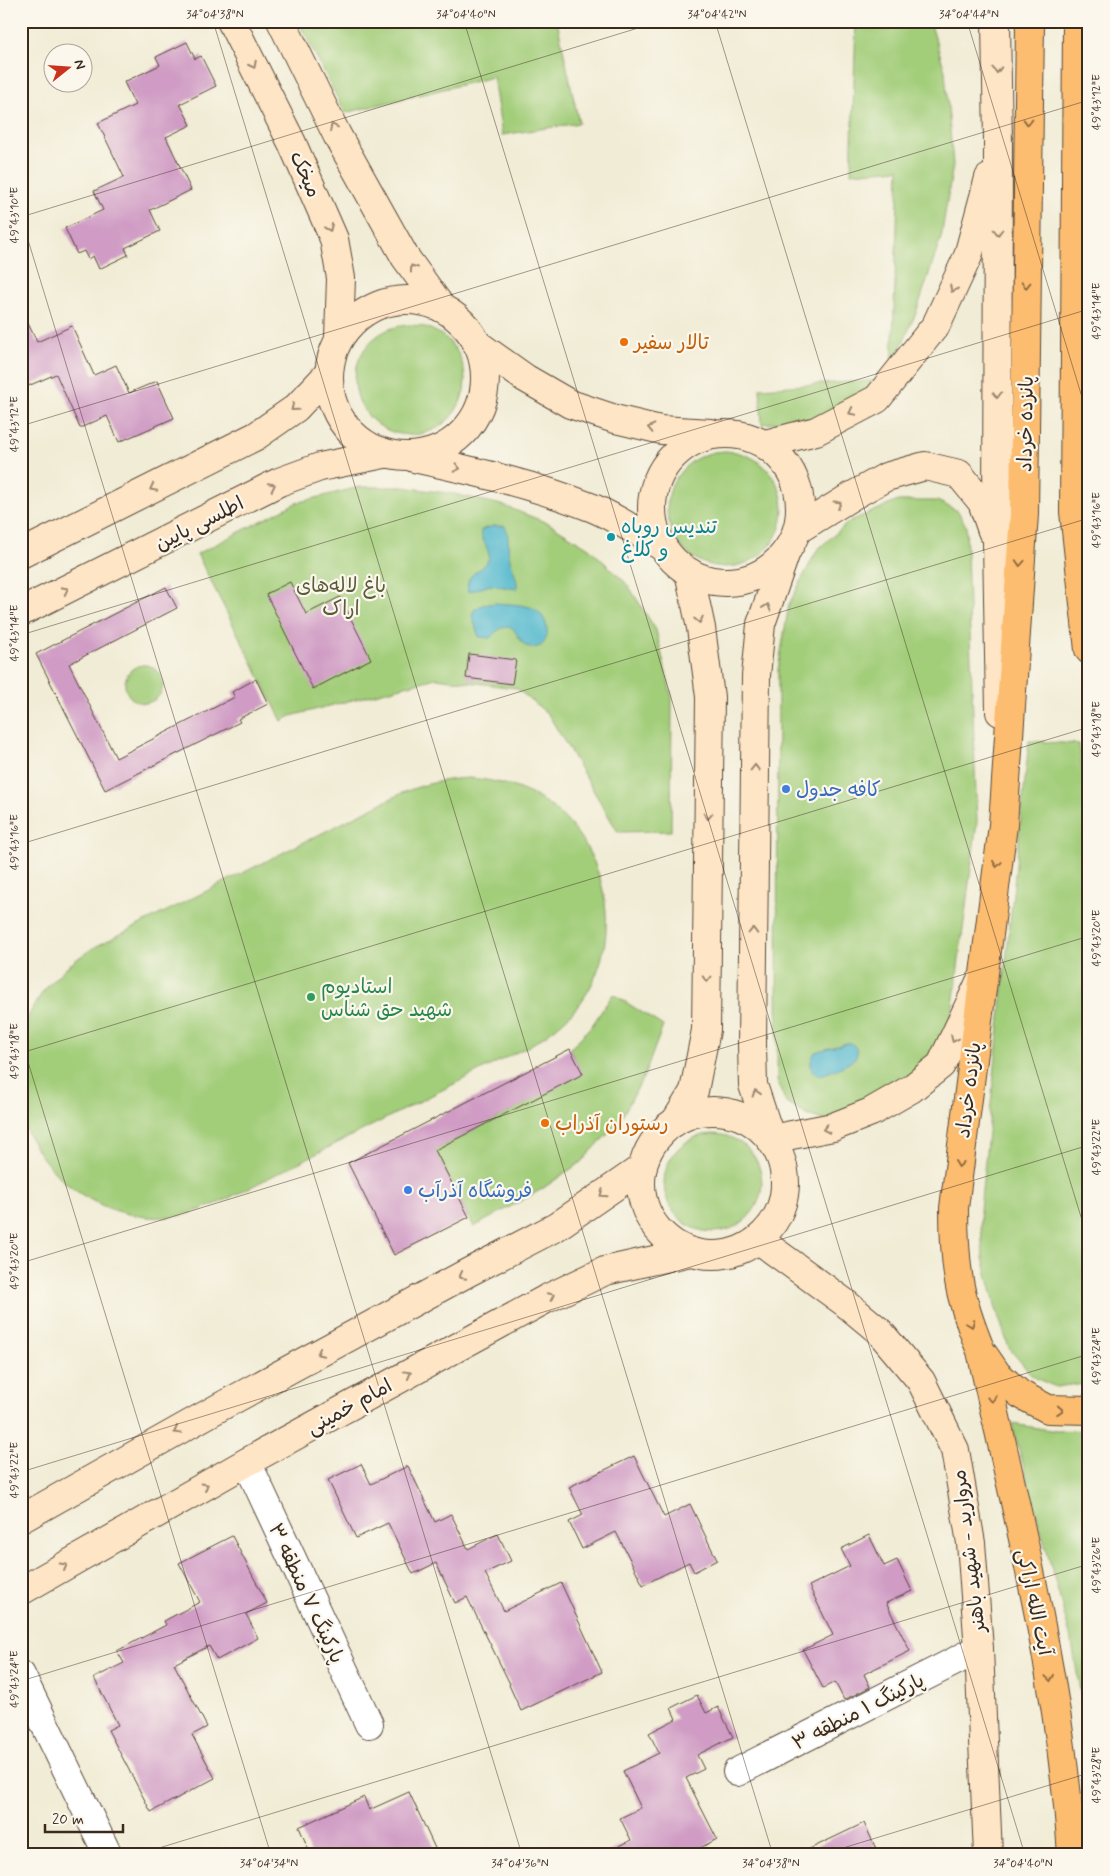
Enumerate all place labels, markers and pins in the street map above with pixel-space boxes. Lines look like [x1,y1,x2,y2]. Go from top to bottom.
place label: تالار سفیر [632,330,709,357]
marker: تالار سفیر [618,336,630,348]
place label: تندیس روباه و کلاغ [621,514,717,564]
marker: تندیس روباه و کلاغ [605,531,617,543]
place label: کافه جدول [796,777,881,804]
marker: کافه جدول [780,783,792,795]
place label: استادیوم شهید حق شناس [321,974,452,1024]
marker: استادیوم شهید حق شناس [305,991,317,1003]
place label: رستوران آذراب [555,1111,669,1138]
marker: رستوران آذراب [539,1117,551,1129]
place label: فروشگاه آذرآب [418,1178,532,1205]
marker: فروشگاه آذرآب [402,1184,414,1196]

